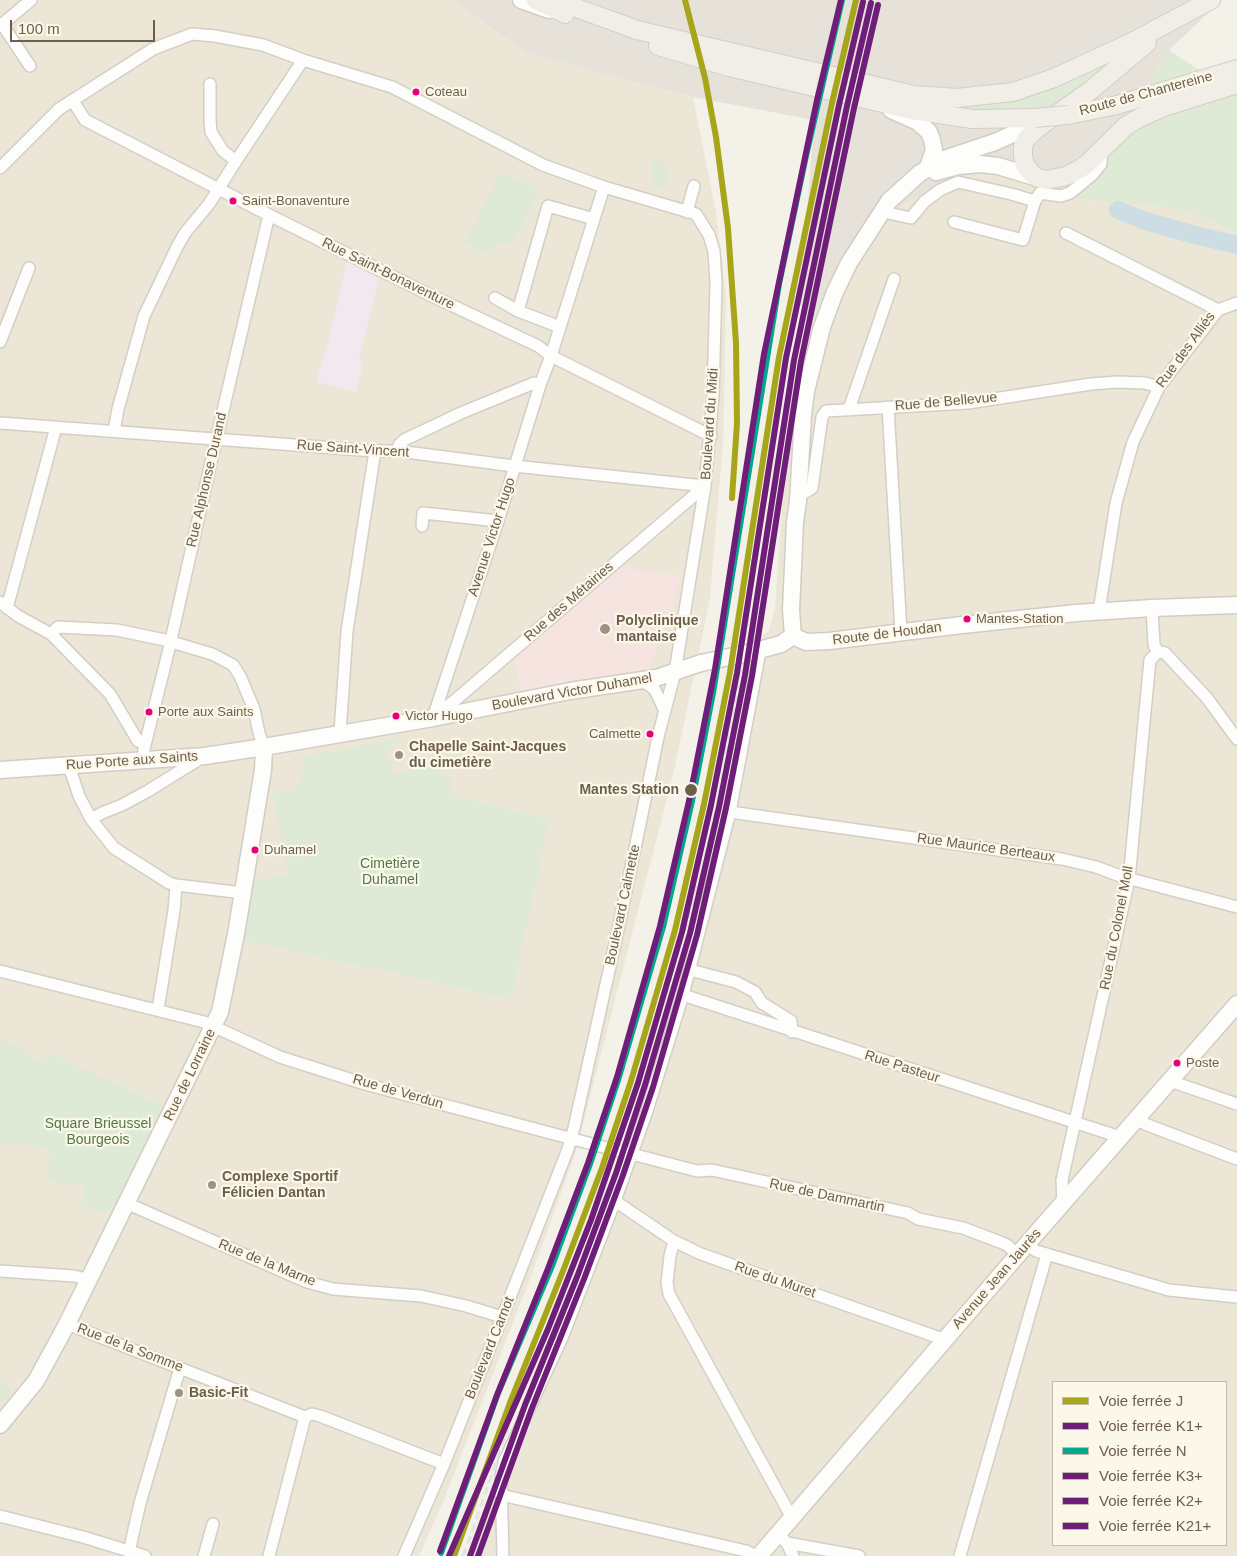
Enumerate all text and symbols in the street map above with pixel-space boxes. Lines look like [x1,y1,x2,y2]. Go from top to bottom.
scale bar [12,10,158,42]
text: 100 m [18,20,60,37]
street label: Route de Chantereine [1078,68,1214,120]
place label: Coteau [425,84,467,100]
marker: Coteau [411,87,421,97]
place label: Saint-Bonaventure [242,193,350,209]
marker: Saint-Bonaventure [228,196,238,206]
street label: Rue Saint-Bonaventure [319,235,457,313]
street label: Rue des Alliés [1153,309,1219,391]
street label: Boulevard du Midi [698,368,722,480]
street label: Rue de Bellevue [894,389,998,415]
street label: Rue Alphonse Durand [183,411,231,549]
street label: Rue Saint-Vincent [296,437,410,461]
street label: Avenue Victor Hugo [465,475,519,599]
street label: Rue des Métairies [521,559,617,645]
place label: Mantes-Station [976,611,1063,627]
place label: Polyclinique mantaise [616,613,698,646]
marker: Mantes-Station [962,614,972,624]
street label: Route de Houdan [832,619,942,649]
marker: Polyclinique mantaise [598,622,612,636]
street label: Boulevard Victor Duhamel [491,670,653,714]
place label: Porte aux Saints [158,704,253,720]
marker: Porte aux Saints [144,707,154,717]
place label: Victor Hugo [405,708,473,724]
marker: Victor Hugo [391,711,401,721]
place label: Calmette [589,726,641,742]
marker: Calmette [645,729,655,739]
place label: Chapelle Saint-Jacques du cimetière [409,739,566,772]
street label: Rue Porte aux Saints [65,748,199,774]
marker: Chapelle Saint-Jacques du cimetière [393,749,405,761]
place label: Mantes Station [579,782,679,798]
marker: Mantes Station [683,782,699,798]
street label: Rue Maurice Berteaux [916,830,1056,866]
place label: Duhamel [264,842,316,858]
street label: Boulevard Calmette [602,843,644,967]
marker: Duhamel [250,845,260,855]
park label: Cimetière Duhamel [360,856,420,889]
street label: Rue du Colonel Moll [1097,865,1137,991]
street label: Rue de Lorraine [160,1026,220,1124]
street label: Rue Pasteur [862,1047,942,1087]
place label: Poste [1186,1055,1219,1071]
marker: Poste [1172,1058,1182,1068]
street label: Rue de Verdun [351,1071,445,1113]
park label: Square Brieussel Bourgeois [45,1116,151,1148]
place label: Complexe Sportif Félicien Dantan [222,1169,338,1202]
street label: Rue de Dammartin [768,1176,886,1216]
marker: Complexe Sportif Félicien Dantan [206,1179,218,1191]
street label: Avenue Jean Jaurès [949,1225,1045,1333]
street label: Rue de la Marne [216,1236,318,1290]
street label: Rue du Muret [732,1258,818,1302]
street label: Boulevard Carnot [462,1294,518,1402]
street label: Rue de la Somme [75,1320,185,1376]
legend [1052,1381,1227,1546]
place label: Basic-Fit [189,1385,248,1401]
marker: Basic-Fit [173,1387,185,1399]
text: Voie ferrée J [1099,1392,1183,1409]
text: Voie ferrée K1+ [1099,1417,1203,1434]
text: Voie ferrée N [1099,1442,1187,1459]
text: Voie ferrée K3+ [1099,1467,1203,1484]
text: Voie ferrée K2+ [1099,1492,1203,1509]
text: Voie ferrée K21+ [1099,1517,1211,1534]

